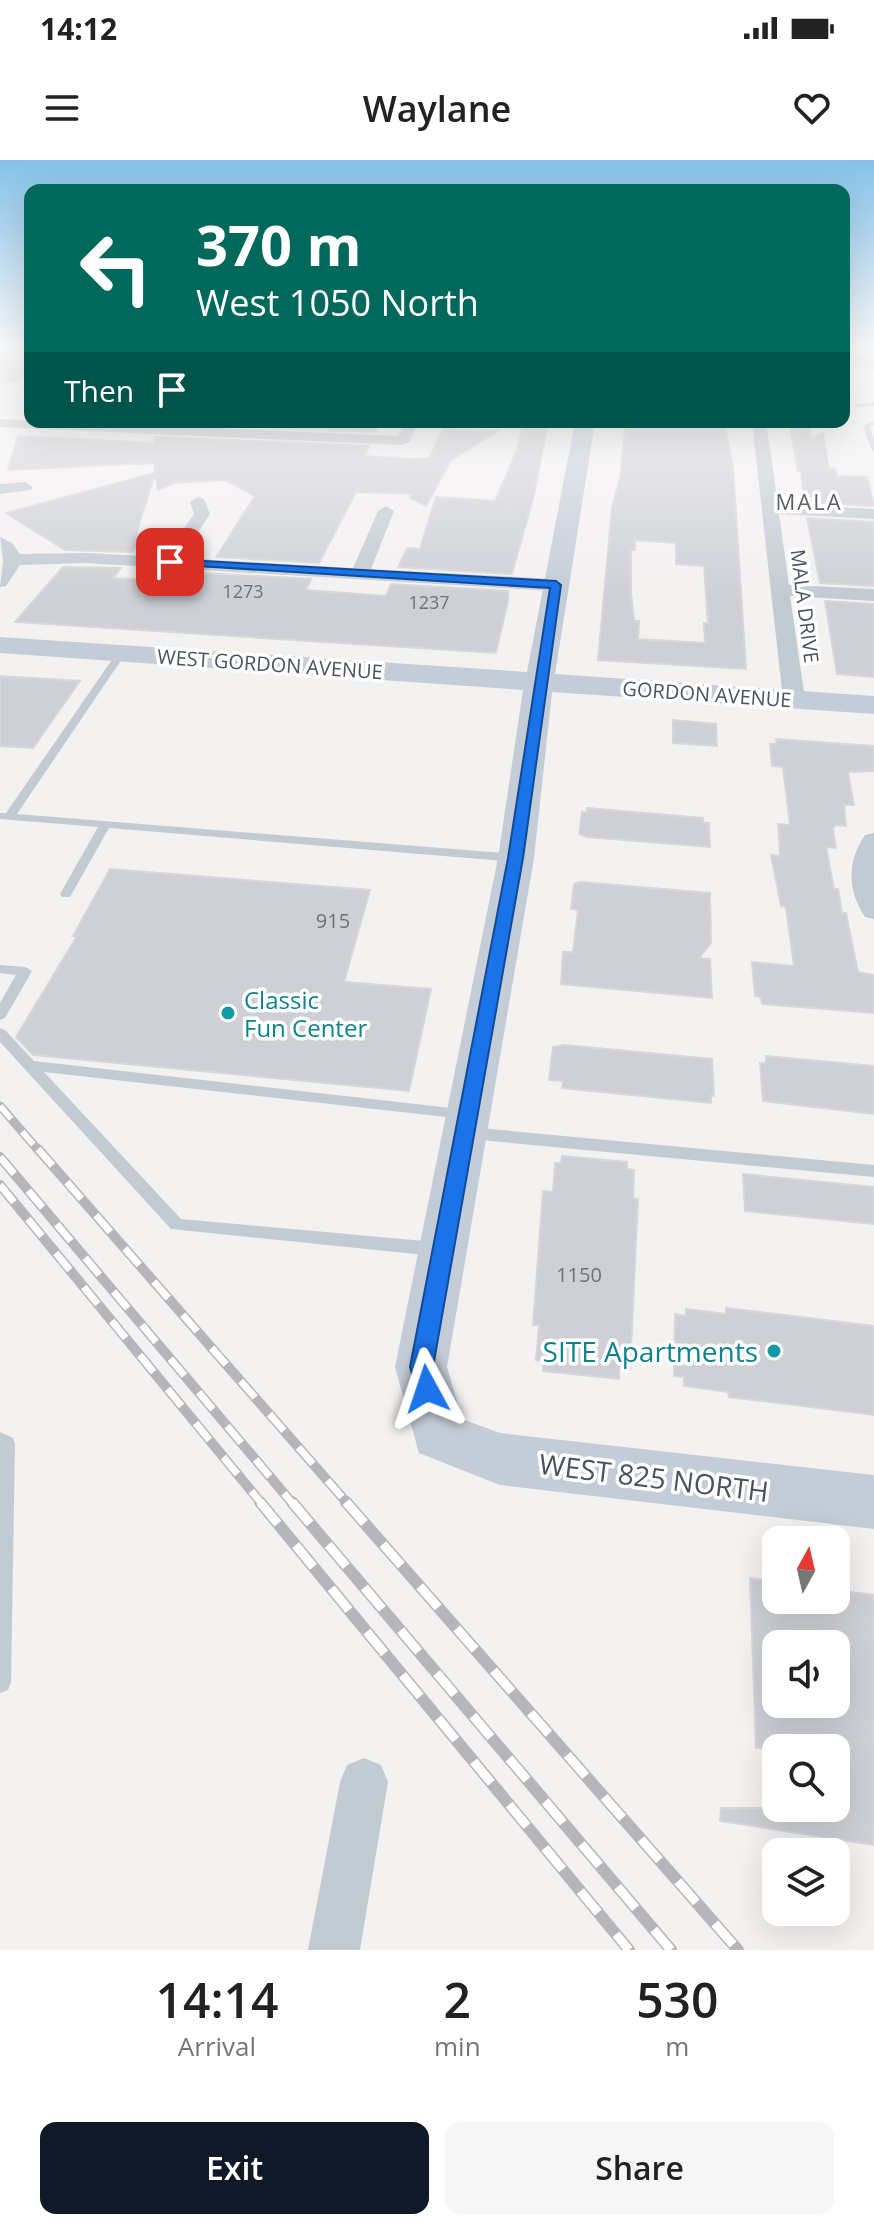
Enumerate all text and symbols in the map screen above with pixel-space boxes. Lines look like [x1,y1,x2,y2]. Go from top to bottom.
text: 14:12 [40,8,117,49]
text: Waylane [363,84,511,133]
icon: menu [40,86,84,130]
icon: heart [790,86,834,130]
text: 370 m [196,206,362,282]
icon: left [64,216,168,320]
text: West 1050 North [196,278,479,327]
icon: arrive [150,368,194,412]
text: Then [64,370,134,411]
district label: MALA [775,486,843,516]
pin [136,528,204,596]
icon: arrive [148,540,192,584]
street label: MALA DRIVE [785,548,825,664]
house number: 1273 [222,579,264,603]
house number: 1237 [408,590,450,614]
street label: WEST GORDON AVENUE [156,643,384,685]
street label: GORDON AVENUE [622,675,792,713]
house number: 915 [316,907,350,934]
place label: Classic Fun Center [244,983,367,1044]
marker: Classic Fun Center [219,1004,237,1022]
house number: 1150 [556,1261,602,1288]
place label: SITE Apartments [543,1332,758,1370]
marker: SITE Apartments [765,1342,783,1360]
position arrow [385,1347,469,1431]
street label: WEST 825 NORTH [537,1444,771,1510]
north arrow [762,1526,850,1614]
map controls [762,1526,850,1926]
button: sound [762,1630,850,1718]
button: search [762,1734,850,1822]
button: layers [762,1838,850,1926]
text: 14:14 [156,1967,278,2032]
text: 2 [444,1967,471,2032]
text: 530 [636,1967,718,2032]
text: Arrival [178,2028,256,2064]
text: min [434,2028,481,2064]
text: m [665,2028,689,2064]
button: Exit [40,2122,429,2214]
button: Share [445,2122,834,2214]

